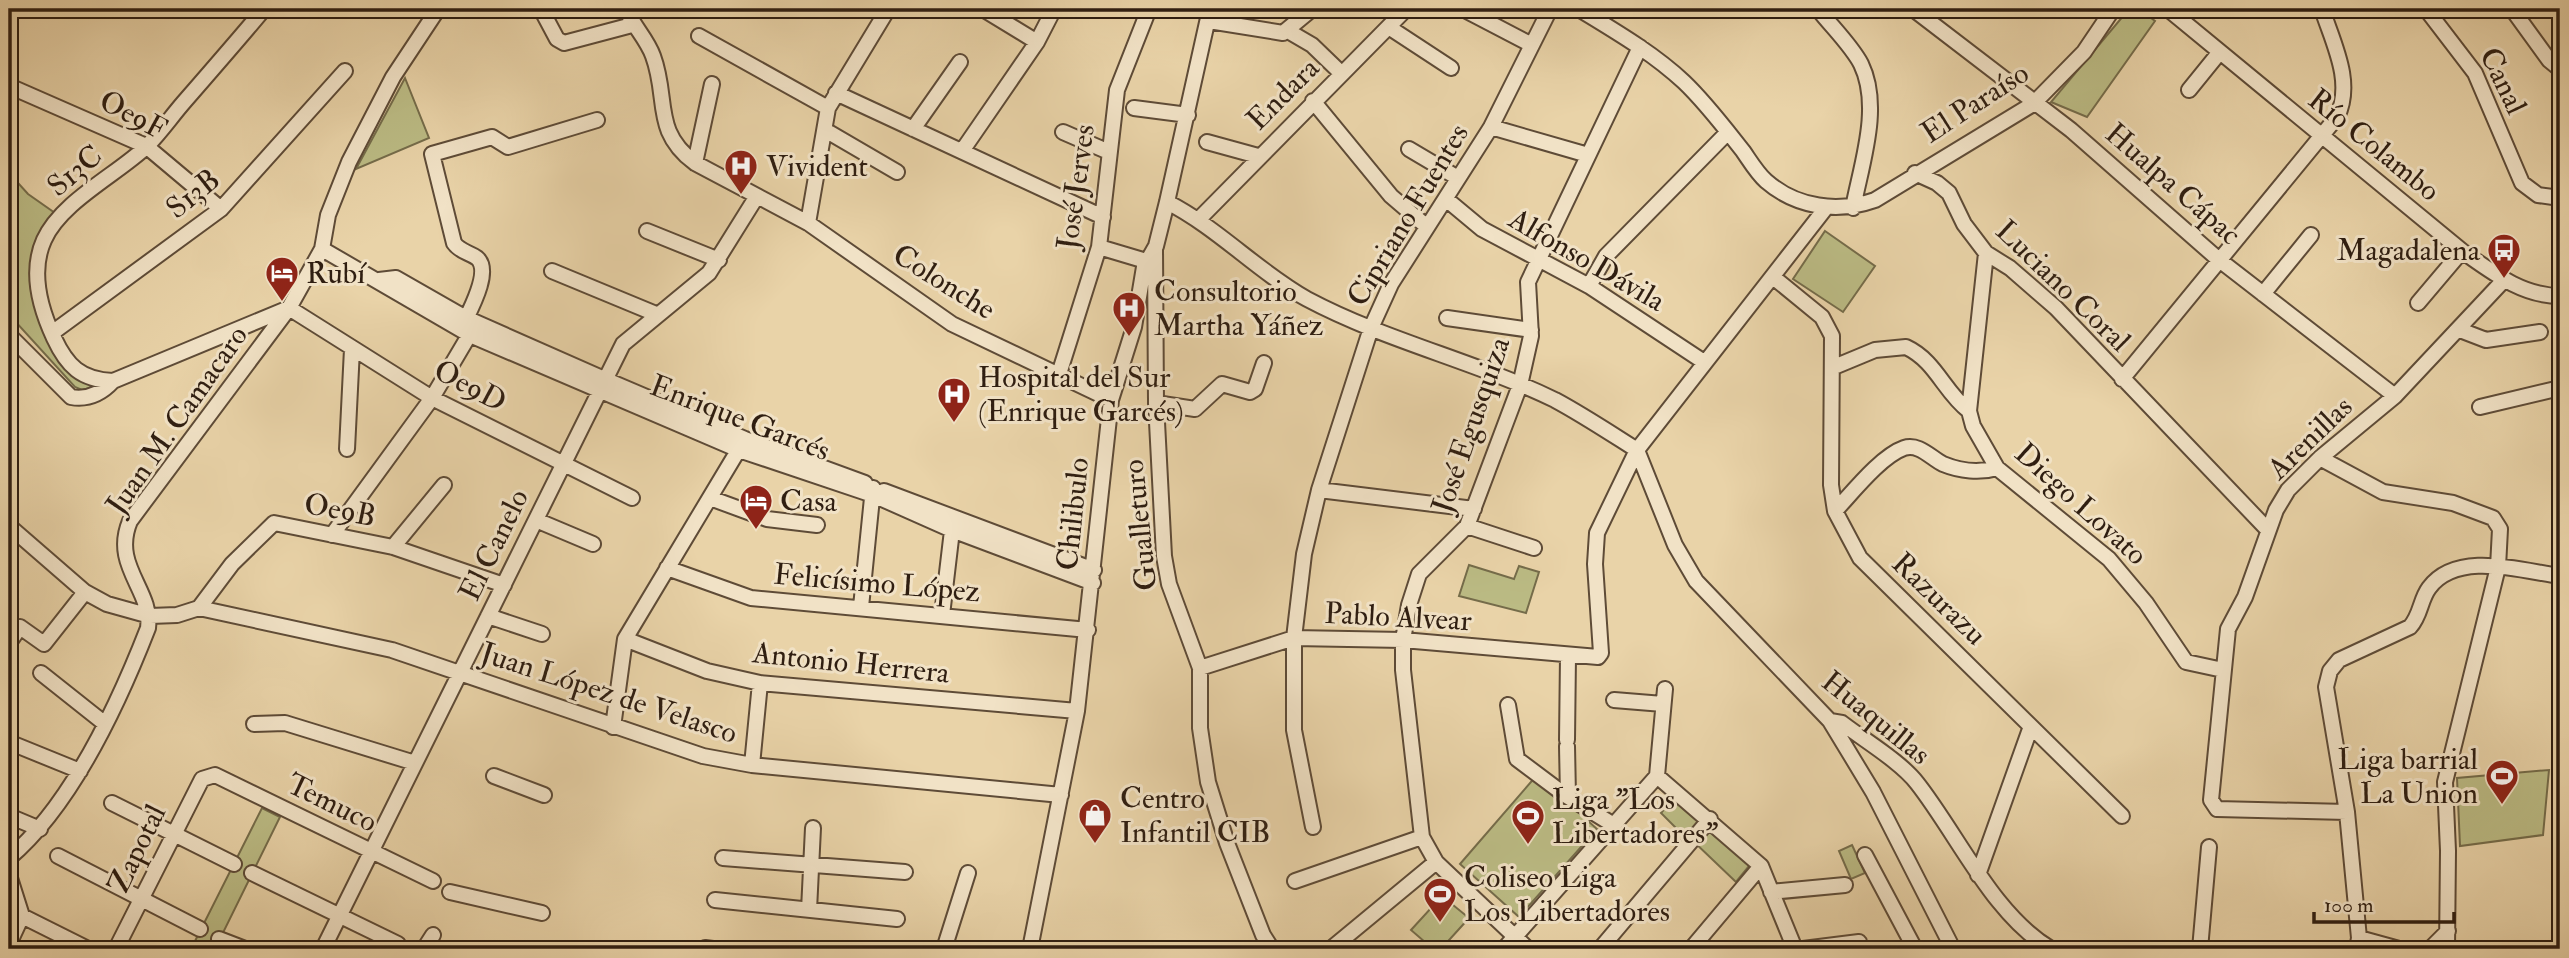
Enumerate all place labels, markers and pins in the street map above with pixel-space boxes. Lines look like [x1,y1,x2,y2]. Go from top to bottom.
hospital icon: Vivident [722,147,760,196]
place label: Vivident [766,148,868,185]
bus stop icon: Magadalena [2485,231,2523,280]
place label: Magadalena [2337,232,2481,269]
hotel icon: Rubí [263,254,301,303]
place label: Rubí [306,255,367,292]
place label: Consultorio Martha Yáñez [1154,273,1323,344]
hospital icon: Consultorio Martha Yáñez [1110,289,1148,338]
place label: Hospital del Sur (Enrique Garcés) [978,359,1184,430]
hospital icon: Hospital del Sur (Enrique Garcés) [935,375,973,424]
hotel icon: Casa [737,482,775,531]
place label: Casa [780,483,837,520]
place label: Liga barrial La Union [2337,741,2478,812]
sports icon: Liga barrial La Union [2483,757,2521,806]
place label: Centro Infantil CIB [1120,780,1270,851]
place label: Liga "Los Libertadores" [1552,781,1718,852]
shop icon: Centro Infantil CIB [1076,796,1114,845]
sports icon: Liga "Los Libertadores" [1509,797,1547,846]
place label: Coliseo Liga Los Libertadores [1464,859,1670,930]
sports icon: Coliseo Liga Los Libertadores [1421,875,1459,924]

